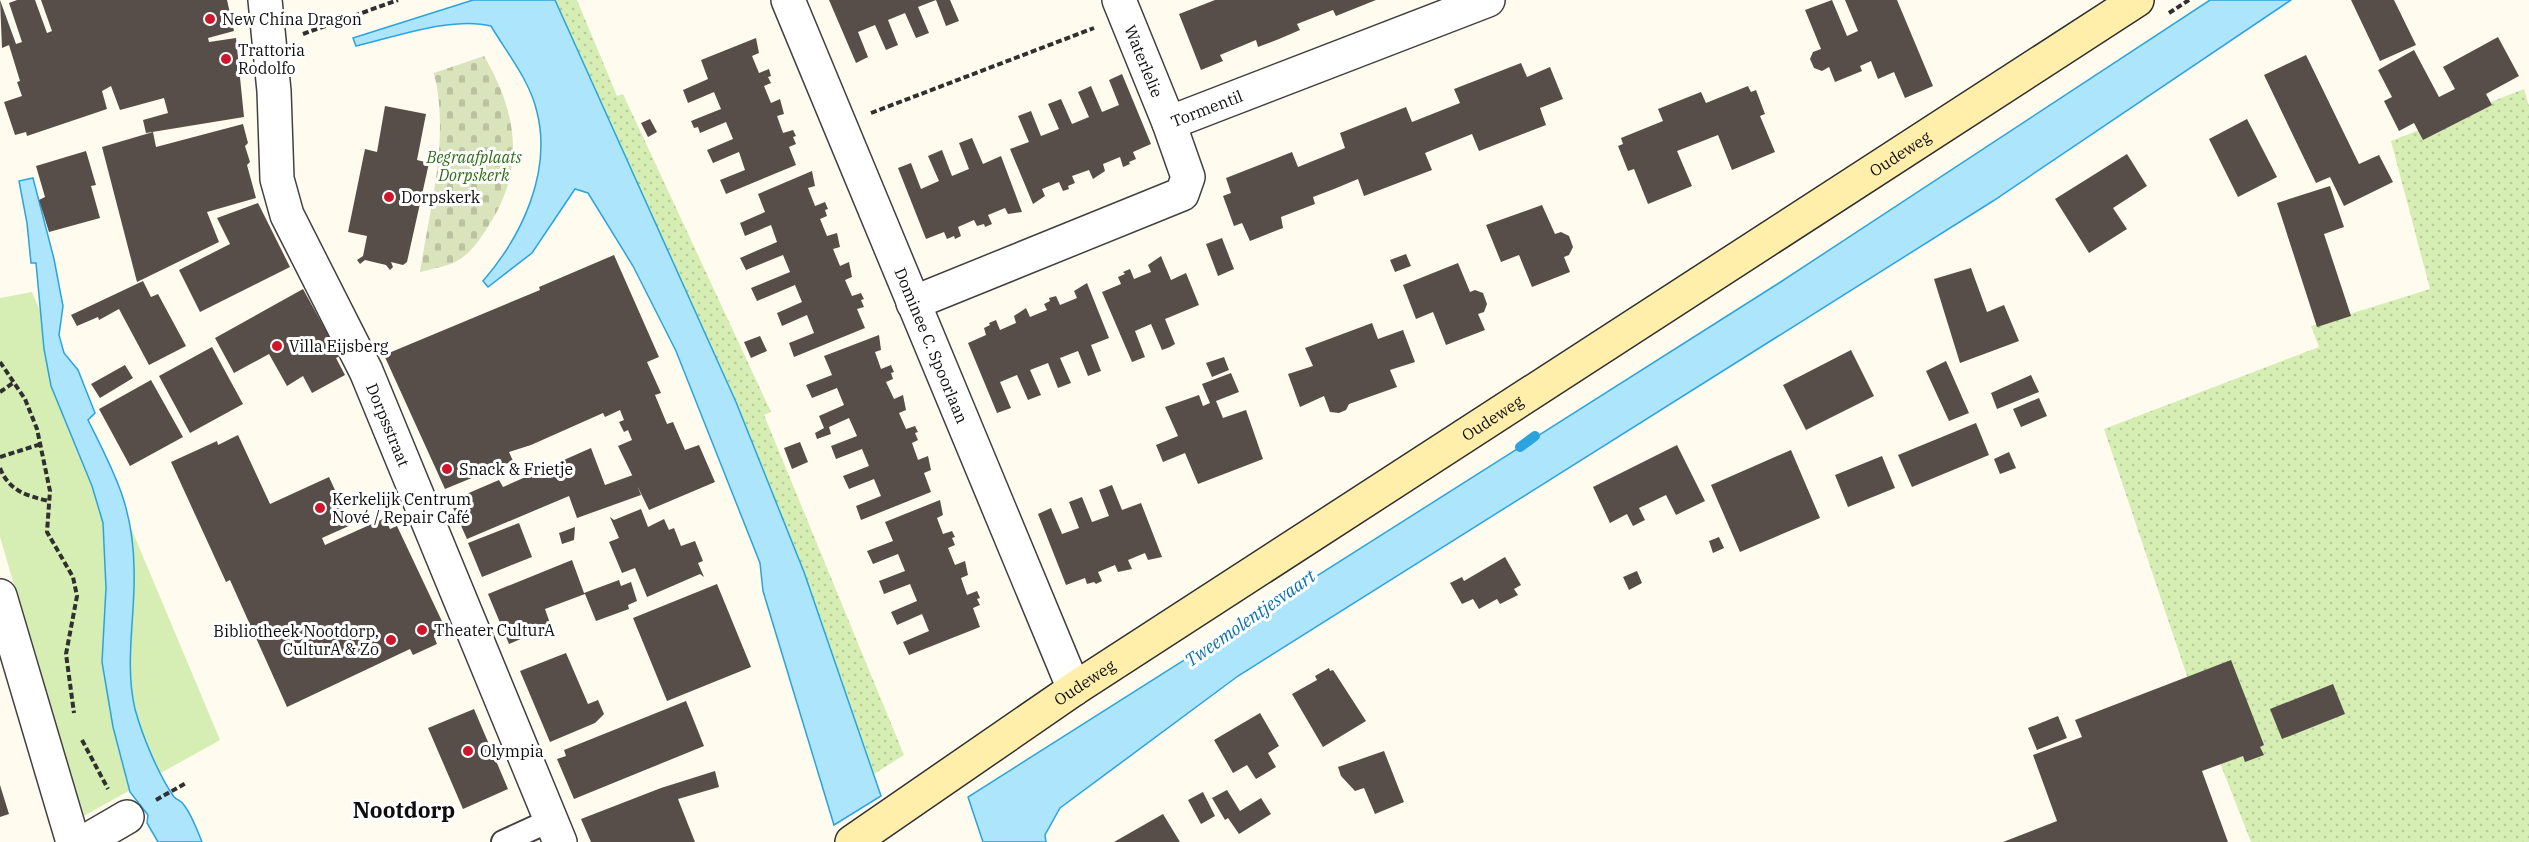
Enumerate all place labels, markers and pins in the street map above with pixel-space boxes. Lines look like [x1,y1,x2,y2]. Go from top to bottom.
place label: New China Dragon [222,9,362,29]
marker: New China Dragon [203,12,217,26]
place label: Trattoria Rodolfo [238,40,305,78]
marker: Trattoria Rodolfo [219,52,233,66]
place label: Dorpskerk [401,187,481,207]
marker: Dorpskerk [382,190,396,204]
place label: Villa Eijsberg [289,336,389,356]
marker: Villa Eijsberg [270,339,284,353]
place label: Snack & Frietje [459,459,573,479]
marker: Snack & Frietje [440,462,454,476]
place label: Kerkelijk Centrum Nové / Repair Café [332,489,471,527]
marker: Kerkelijk Centrum Nové / Repair Café [313,501,327,515]
place label: Theater CulturA [434,620,555,640]
place label: Bibliotheek Nootdorp, CulturA & Zo [213,621,379,659]
marker: Theater CulturA [415,623,429,637]
marker: Bibliotheek Nootdorp, CulturA & Zo [384,633,398,647]
place label: Olympia [480,741,544,761]
marker: Olympia [461,744,475,758]

